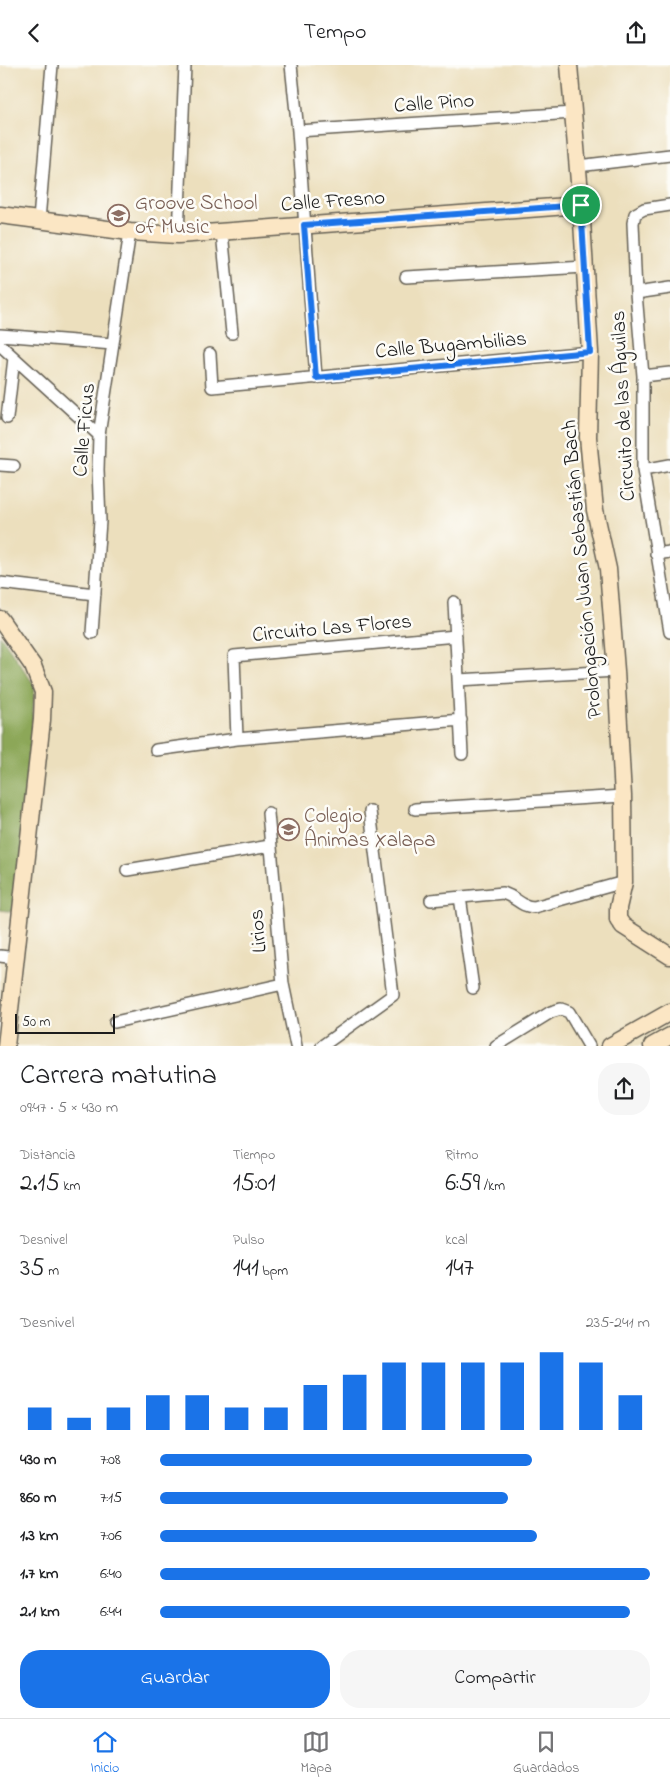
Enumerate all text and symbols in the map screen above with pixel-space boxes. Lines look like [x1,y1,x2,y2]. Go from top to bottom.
text: Tempo [304,17,366,49]
icon: back [20,19,48,47]
icon: share [622,19,650,47]
street label: Calle Pino [393,86,475,122]
street label: Calle Fresno [280,183,386,221]
pin [560,184,602,226]
place label: Groove School of Music [135,189,257,243]
icon: arrive [567,191,595,219]
school or university icon: Groove School of Music [107,204,131,228]
street label: Circuito de las Águilas [603,310,646,502]
street label: Calle Bugambilias [374,324,528,370]
street label: Calle Ficus [66,382,104,478]
street label: Prolongación Juan Sebastián Bach [555,418,613,720]
street label: Circuito Las Flores [251,607,413,651]
place label: Colegio Ánimas Xalapa [304,802,436,856]
school or university icon: Colegio Ánimas Xalapa [276,817,300,841]
street label: Lirios [242,908,276,954]
scale bar [15,1011,115,1034]
text: 50 m [22,1012,50,1033]
text: Carrera matutina [20,1056,217,1097]
button: share [598,1063,650,1115]
text: 09:47 · 5 × 430 m [20,1096,118,1120]
text: Distancia [20,1145,75,1166]
text: Tiempo [233,1145,275,1166]
text: Ritmo [445,1145,478,1166]
text: 2.15 [20,1166,60,1202]
text: 15:01 [233,1166,276,1202]
text: 6:59 [445,1166,480,1202]
text: km [60,1176,80,1197]
text: /km [480,1176,505,1197]
text: Desnivel [20,1230,68,1251]
text: Pulso [233,1230,265,1251]
text: kcal [445,1230,468,1251]
text: 35 [20,1251,45,1287]
text: 141 [233,1251,259,1287]
text: 147 [445,1251,474,1287]
text: m [45,1261,59,1282]
text: bpm [259,1261,288,1282]
text: Desnivel [20,1311,74,1335]
text: 235–241 m [586,1311,650,1335]
text: 430 m [20,1448,57,1472]
text: 7:08 [100,1448,121,1472]
text: 860 m [20,1486,56,1510]
text: 7:15 [100,1486,122,1510]
text: 1.3 km [20,1524,58,1548]
text: 7:06 [100,1524,122,1548]
text: 1.7 km [20,1562,58,1586]
text: 6:40 [100,1562,122,1586]
text: 2.1 km [20,1600,60,1624]
text: 6:44 [100,1600,122,1624]
button: Guardar [20,1650,330,1708]
button: Compartir [340,1650,650,1708]
tab: Inicio [91,1728,119,1779]
tab: Mapa [301,1728,332,1779]
tab: Guardados [513,1728,579,1779]

